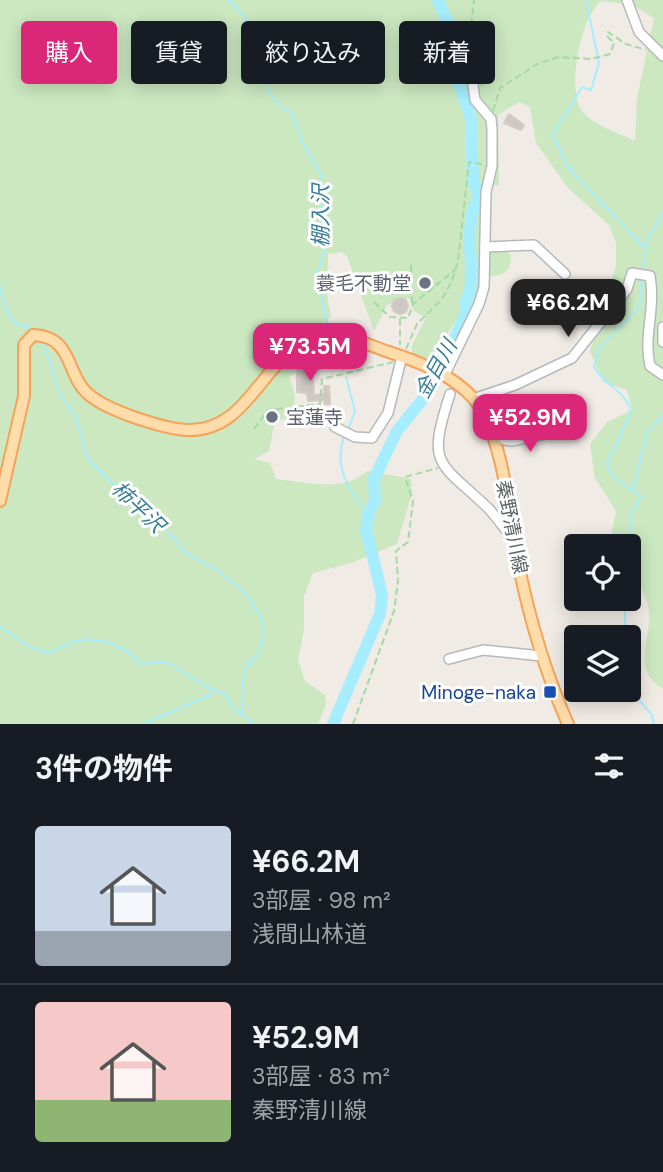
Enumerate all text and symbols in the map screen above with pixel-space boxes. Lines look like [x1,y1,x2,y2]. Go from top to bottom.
chip: 購入 [21,21,117,84]
chip: 賃貸 [131,21,227,84]
chip: 絞り込み [241,21,385,84]
chip: 新着 [399,21,495,84]
water label: 棚入沢 [307,182,335,248]
place label: 蓑毛不動堂 [316,271,411,296]
marker: 蓑毛不動堂 [417,275,433,291]
pin: ¥66.2M [511,280,625,339]
text: ¥66.2M [527,287,609,317]
pin: ¥73.5M [253,324,367,383]
text: ¥73.5M [269,331,351,361]
water label: 金目川 [408,333,464,403]
pin: ¥52.9M [473,394,587,454]
text: ¥52.9M [489,402,571,432]
place label: 宝蓮寺 [286,405,343,430]
marker: 宝蓮寺 [264,409,280,425]
water label: 柿平沢 [106,475,173,541]
street label: 秦野清川線 [491,478,533,576]
map controls [564,534,641,702]
button: locate [564,534,641,611]
button: layers [564,625,641,702]
place label: Minoge-naka [421,680,536,705]
marker: Minoge-naka [542,684,558,700]
icon: filters [590,747,628,785]
text: 3件の物件 [35,749,173,788]
text: ¥66.2M [252,842,360,881]
icon: home [91,854,175,938]
text: 3部屋 · 98 m² [252,885,391,915]
text: 浅間山林道 [252,919,367,949]
text: ¥52.9M [252,1018,360,1057]
icon: home [91,1030,175,1114]
text: 3部屋 · 83 m² [252,1061,390,1091]
text: 秦野清川線 [252,1095,367,1125]

